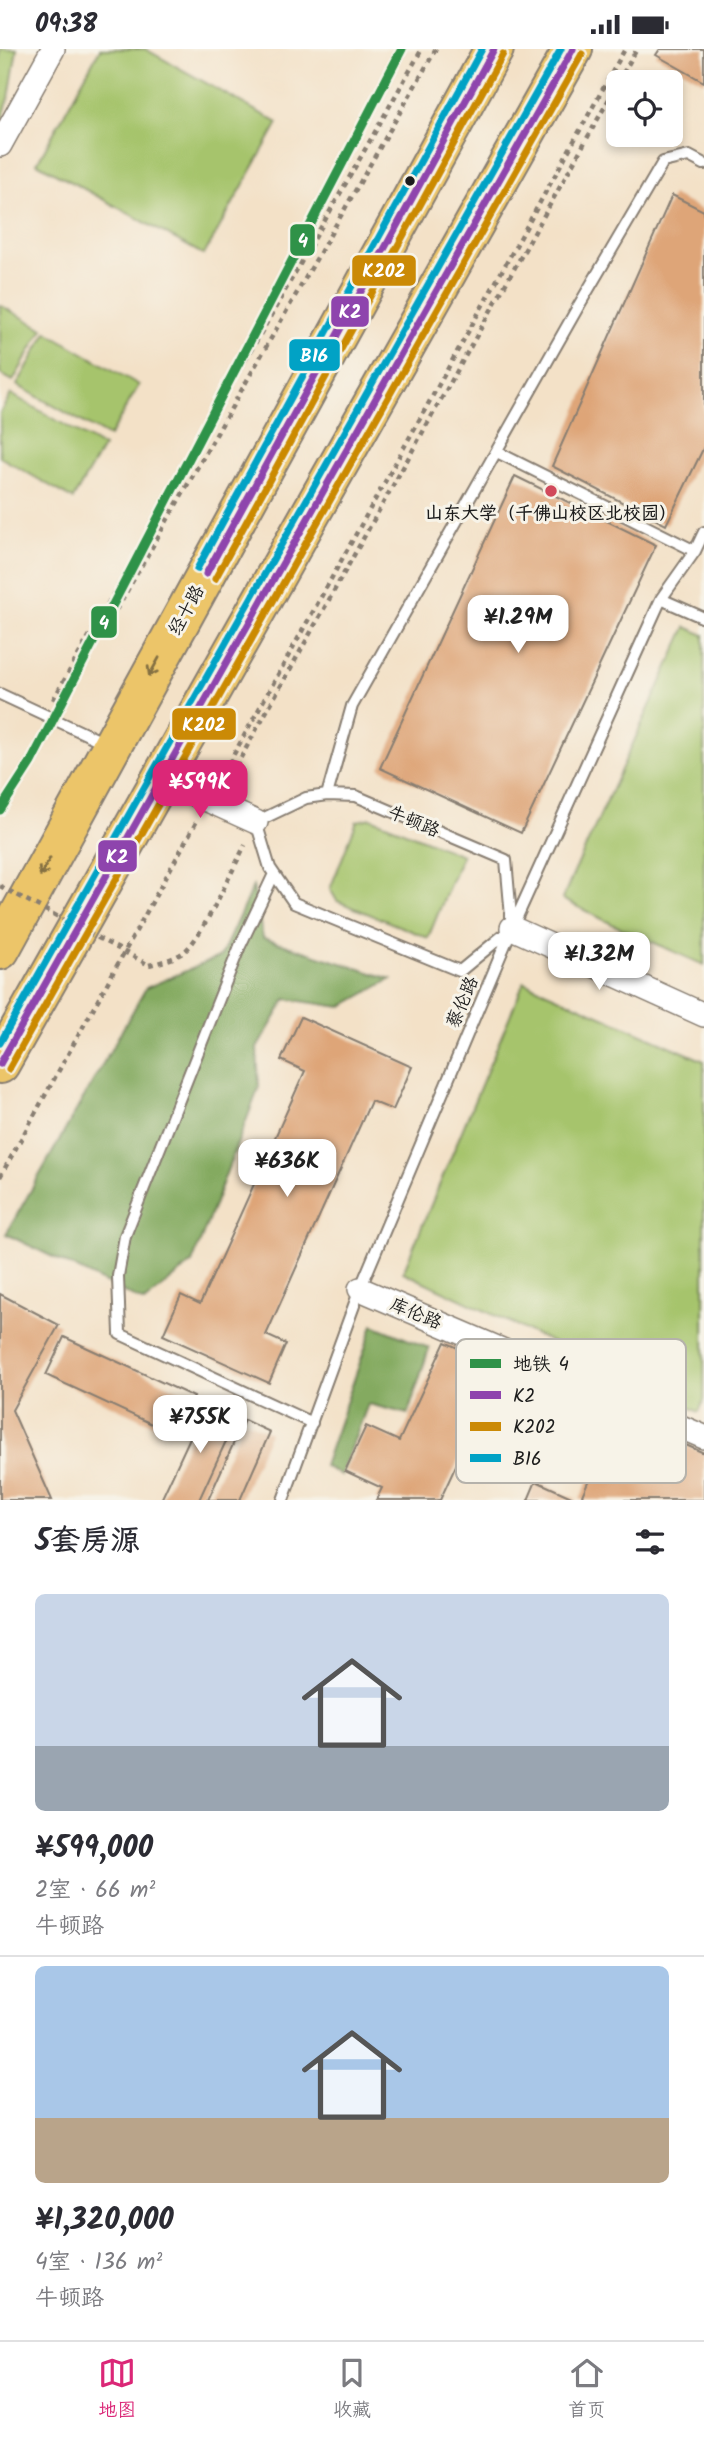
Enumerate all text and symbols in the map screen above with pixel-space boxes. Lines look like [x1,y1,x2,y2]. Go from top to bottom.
text: 09:38 [35,4,97,46]
map controls [606,70,683,147]
button: locate [606,70,683,147]
unlabelled marker [403,174,417,188]
line badge: 4 [289,223,316,257]
text: 4 [298,227,309,257]
line badge: K202 [351,254,417,287]
text: K202 [362,257,406,287]
line badge: K2 [330,295,370,328]
text: K2 [339,298,361,328]
line badge: B16 [288,338,341,372]
text: B16 [300,342,328,372]
marker: 山东大学（千佛山校区北校园） [543,483,559,499]
place label: 山东大学（千佛山校区北校园） [425,500,677,529]
street label: 经十路 [162,580,213,641]
pin: ¥1.29M [461,595,575,655]
text: ¥1.29M [484,600,552,636]
line badge: 4 [90,605,118,639]
text: 4 [99,609,110,639]
one-way arrow [147,657,161,677]
line badge: K202 [171,707,237,741]
text: K202 [182,711,226,741]
pin: ¥599K [151,761,249,820]
text: ¥599K [169,765,231,801]
street label: 牛顿路 [383,798,444,846]
line badge: K2 [97,839,138,873]
text: K2 [106,843,128,873]
one-way arrow [38,856,51,877]
pin: ¥1.32M [542,933,656,992]
text: ¥1.32M [564,937,634,973]
street label: 蔡伦路 [439,972,487,1033]
pin: ¥636K [238,1139,336,1199]
text: ¥636K [254,1144,320,1180]
street label: 库伦路 [385,1290,446,1338]
legend [456,1339,686,1483]
text: 地铁 4 [513,1350,569,1380]
text: K2 [513,1382,535,1412]
pin: ¥755K [151,1395,249,1455]
text: ¥755K [169,1400,231,1436]
text: K202 [513,1413,556,1443]
text: B16 [513,1445,542,1475]
text: 5套房源 [35,1518,140,1566]
icon: filters [631,1523,669,1561]
icon: home [289,1640,415,1766]
text: ¥599,000 [35,1825,153,1873]
text: 2室 · 66 m² [35,1873,155,1909]
text: 牛顿路 [35,1909,104,1945]
icon: home [289,2012,415,2138]
text: ¥1,320,000 [35,2197,174,2245]
text: 4室 · 136 m² [35,2245,162,2281]
text: 牛顿路 [35,2281,104,2317]
tab: 地图 [98,2354,136,2426]
tab: 收藏 [333,2354,371,2426]
tab: 首页 [568,2354,606,2426]

